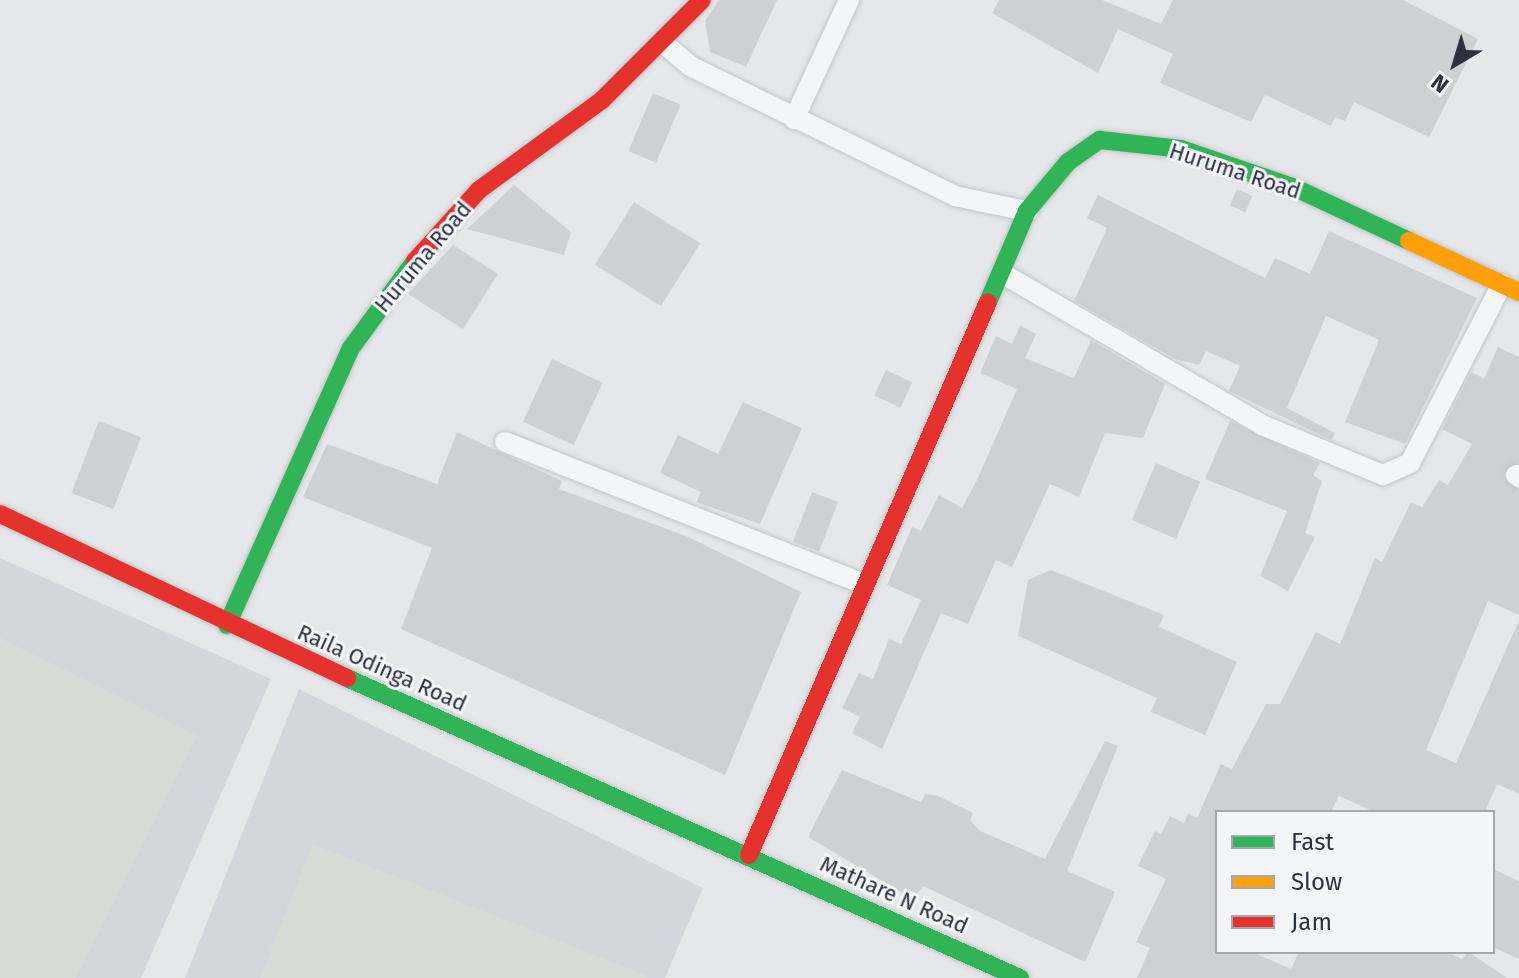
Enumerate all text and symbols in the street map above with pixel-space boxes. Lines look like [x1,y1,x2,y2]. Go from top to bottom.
north arrow [1415,24,1495,104]
text: N [1426,68,1454,98]
street label: Huruma Road [1166,137,1304,205]
street label: Huruma Road [369,196,477,318]
street label: Raila Odinga Road [293,619,471,717]
legend [1215,810,1495,954]
text: Fast [1291,828,1334,856]
street label: Mathare N Road [816,851,972,939]
text: Slow [1291,868,1342,896]
text: Jam [1291,908,1332,936]

